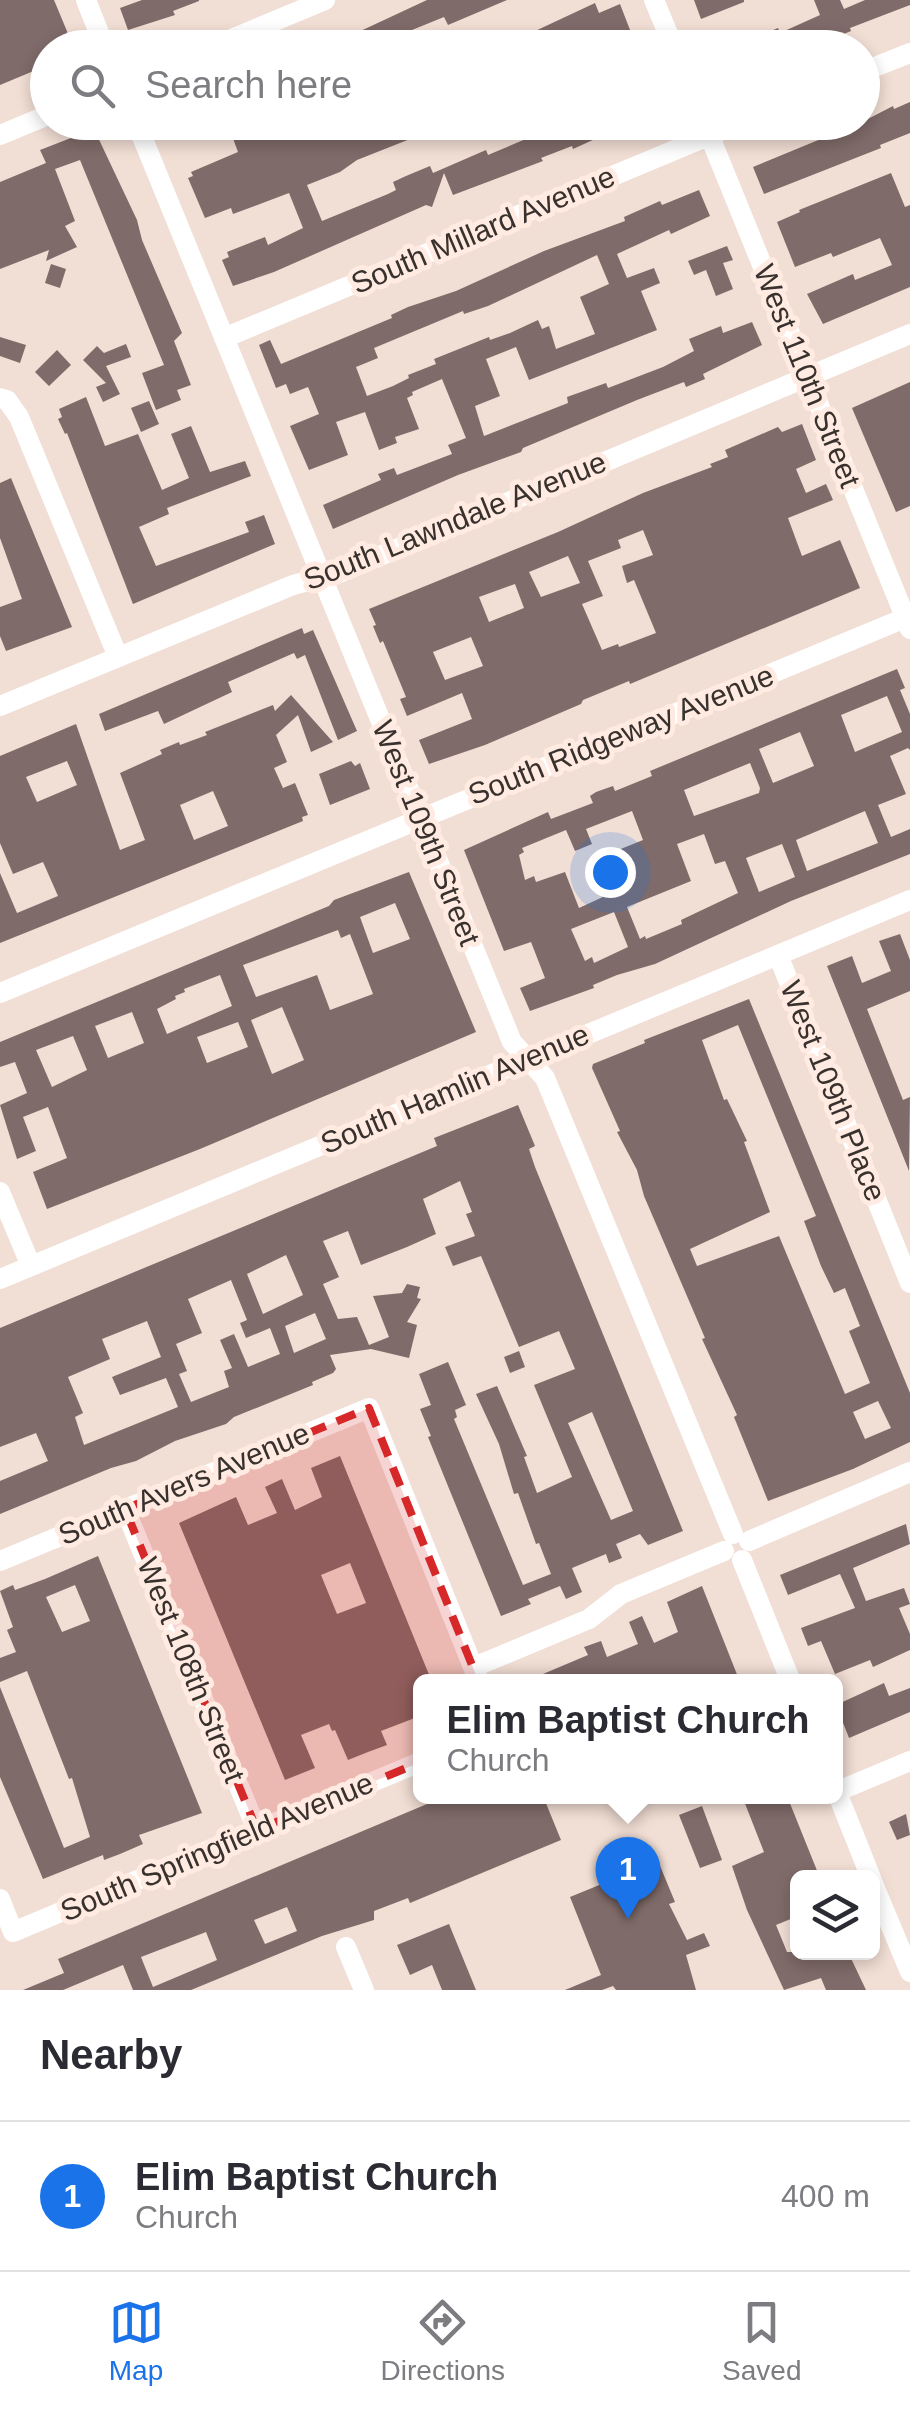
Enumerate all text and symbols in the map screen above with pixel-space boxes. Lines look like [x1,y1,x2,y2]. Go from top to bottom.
search box [30,30,880,140]
icon: search [65,58,120,113]
text: Search here [145,64,352,106]
street label: South Millard Avenue [346,159,619,300]
street label: West 110th Street [748,260,867,493]
street label: South Lawndale Avenue [299,445,611,596]
street label: South Ridgeway Avenue [463,658,778,811]
street label: West 109th Street [366,716,487,951]
your location [585,847,636,898]
street label: West 109th Place [774,976,893,1206]
street label: South Hamlin Avenue [316,1017,594,1160]
street label: South Avers Avenue [53,1416,314,1551]
street label: West 108th Street [131,1553,252,1788]
popup [413,1674,843,1804]
text: Elim Baptist Church [446,1699,810,1741]
text: Church [446,1742,550,1778]
street label: South Springfield Avenue [56,1766,378,1927]
pin: 1 [596,1836,660,1919]
map controls [790,1870,880,1960]
button: layers [790,1870,880,1960]
text: Nearby [40,2031,182,2078]
text: Elim Baptist Church [135,2156,498,2198]
text: 1 [64,2178,81,2214]
text: 400 m [781,2178,870,2214]
text: Church [135,2199,238,2235]
tab: Map [109,2295,164,2387]
tab: Directions [381,2295,505,2387]
tab: Saved [722,2295,801,2387]

